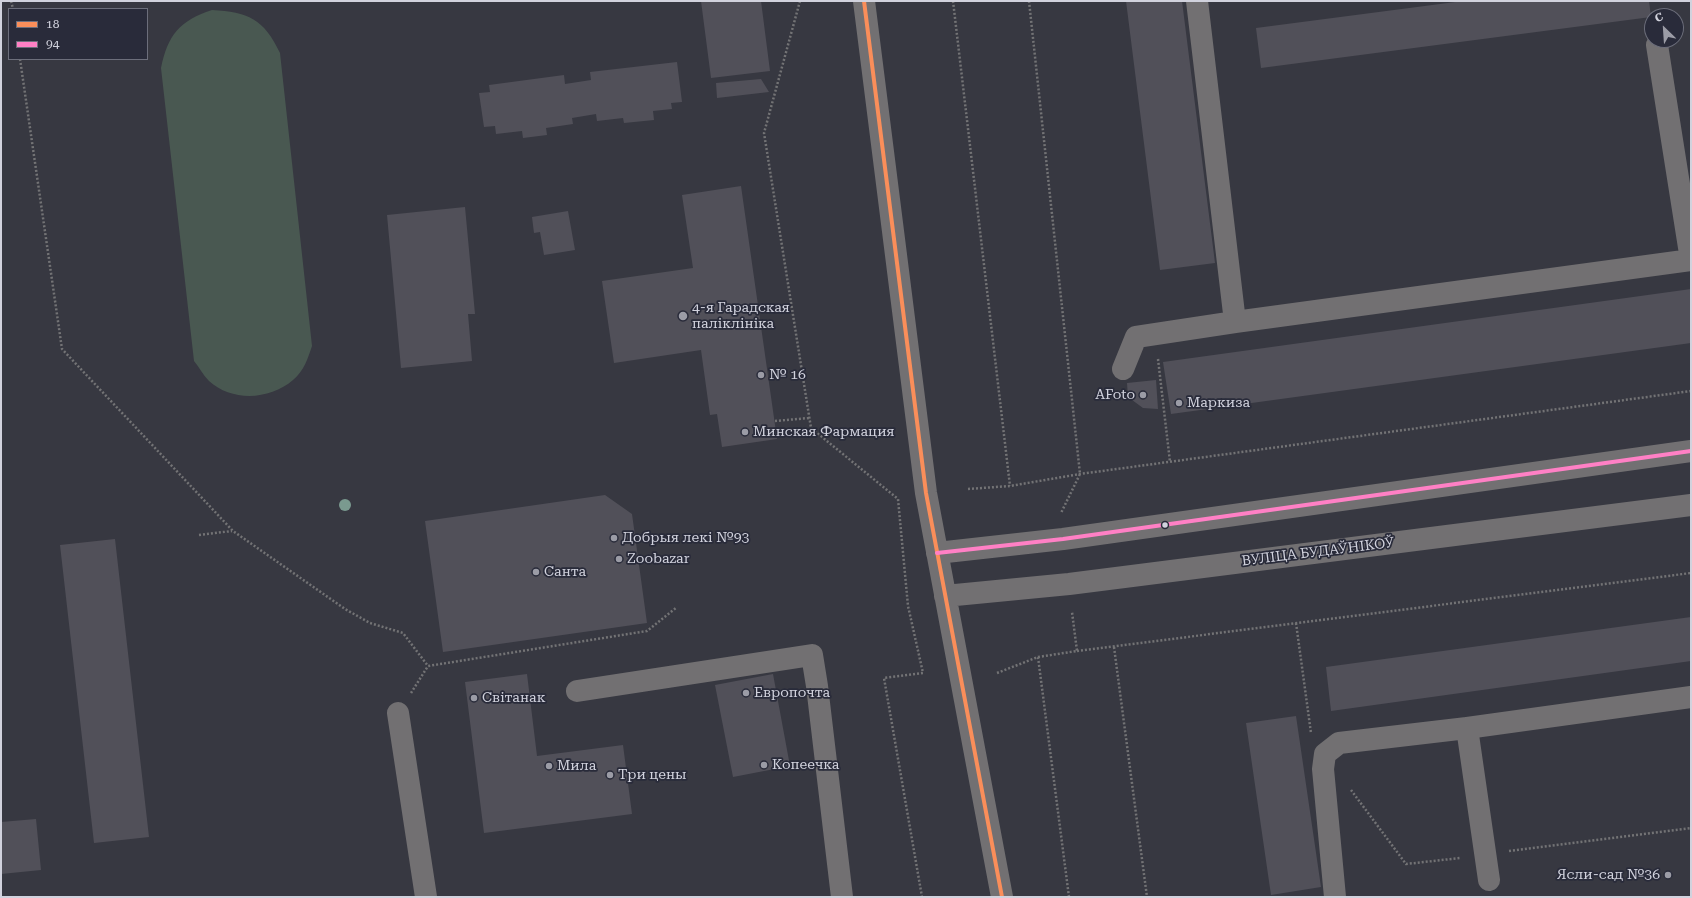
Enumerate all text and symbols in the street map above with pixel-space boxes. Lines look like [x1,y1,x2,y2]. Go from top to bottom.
legend [8,8,148,60]
north arrow [1644,8,1684,48]
text: С [1653,10,1665,25]
text: 18 [46,17,59,31]
text: 94 [46,37,59,51]
place label: 4-я Гарадская паліклініка [692,300,790,332]
marker: 4-я Гарадская паліклініка [677,310,689,322]
place label: № 16 [769,367,806,383]
marker: № 16 [756,370,766,380]
place label: AFoto [1095,387,1135,403]
marker: AFoto [1138,390,1148,400]
place label: Маркиза [1187,395,1250,411]
marker: Маркиза [1174,398,1184,408]
place label: Минская Фармация [753,424,895,440]
marker: Минская Фармация [740,427,750,437]
unlabelled marker [1160,520,1170,530]
place label: Добрыя лекі №93 [622,530,749,546]
marker: Добрыя лекі №93 [609,533,619,543]
street label: ВУЛІЦА БУДАЎНІКОЎ [1241,534,1395,570]
place label: Zoobazar [627,551,689,567]
marker: Zoobazar [614,554,624,564]
place label: Санта [544,564,586,580]
marker: Санта [531,567,541,577]
place label: Европочта [754,685,830,701]
marker: Европочта [741,688,751,698]
place label: Світанак [482,690,546,706]
marker: Світанак [469,693,479,703]
place label: Копеечка [772,757,839,773]
place label: Мила [557,758,596,774]
marker: Копеечка [759,760,769,770]
marker: Мила [544,761,554,771]
place label: Три цены [618,767,687,783]
marker: Три цены [605,770,615,780]
place label: Ясли-сад №36 [1557,867,1660,883]
marker: Ясли-сад №36 [1663,870,1673,880]

